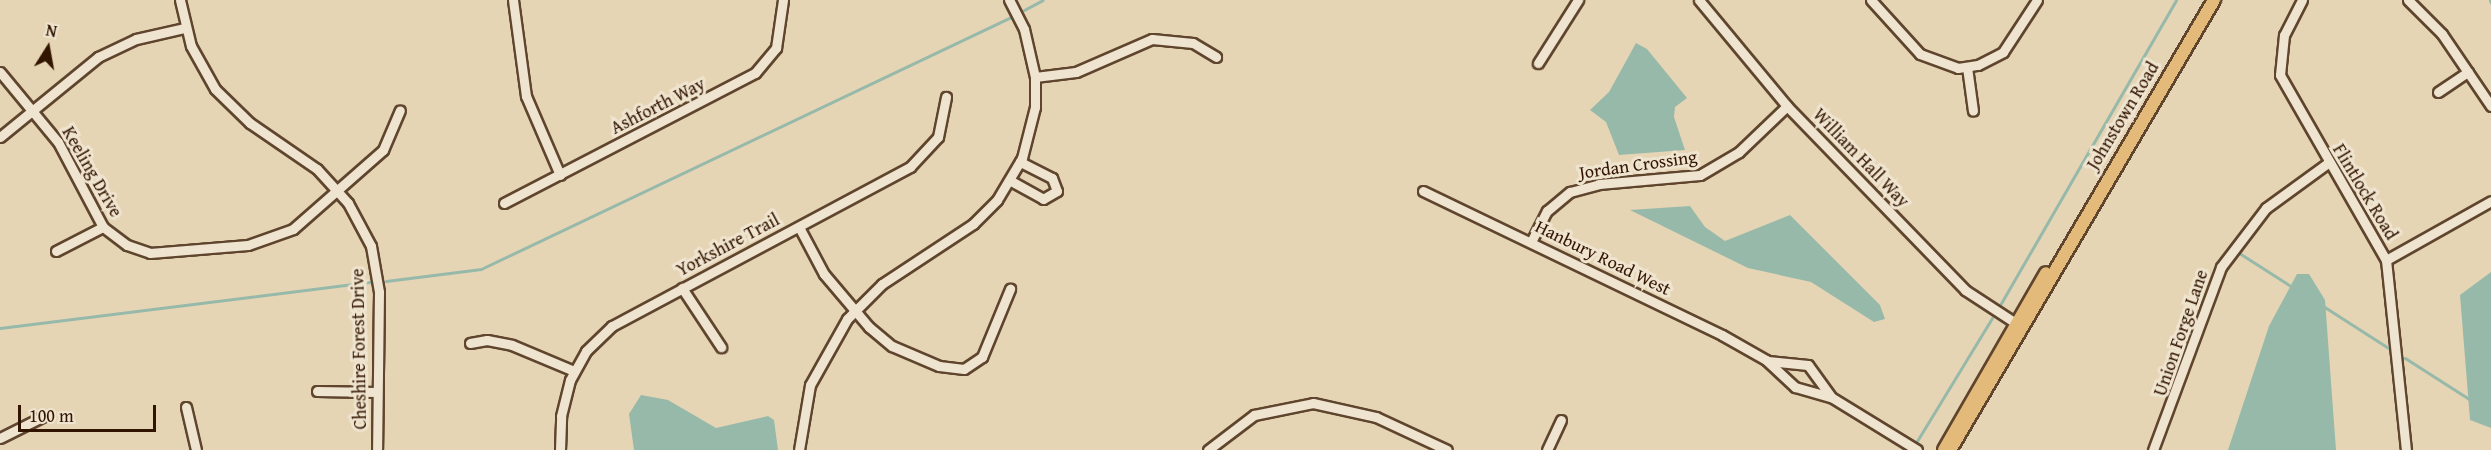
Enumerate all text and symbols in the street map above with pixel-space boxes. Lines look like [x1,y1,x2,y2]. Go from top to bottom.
north arrow [18,18,78,78]
text: N [44,18,59,43]
street label: Johnstown Road [2082,58,2164,174]
street label: Ashforth Way [607,73,709,139]
street label: William Hall Way [1808,104,1914,212]
street label: Keeling Drive [57,123,127,221]
street label: Flintlock Road [2328,140,2402,244]
street label: Jordan Crossing [1578,146,1698,184]
street label: Yorkshire Trail [673,209,783,281]
street label: Hanbury Road West [1532,216,1674,300]
street label: Union Forge Lane [2149,267,2213,399]
street label: Cheshire Forest Drive [347,268,371,430]
scale bar [21,393,159,431]
text: 100 m [29,402,74,429]

